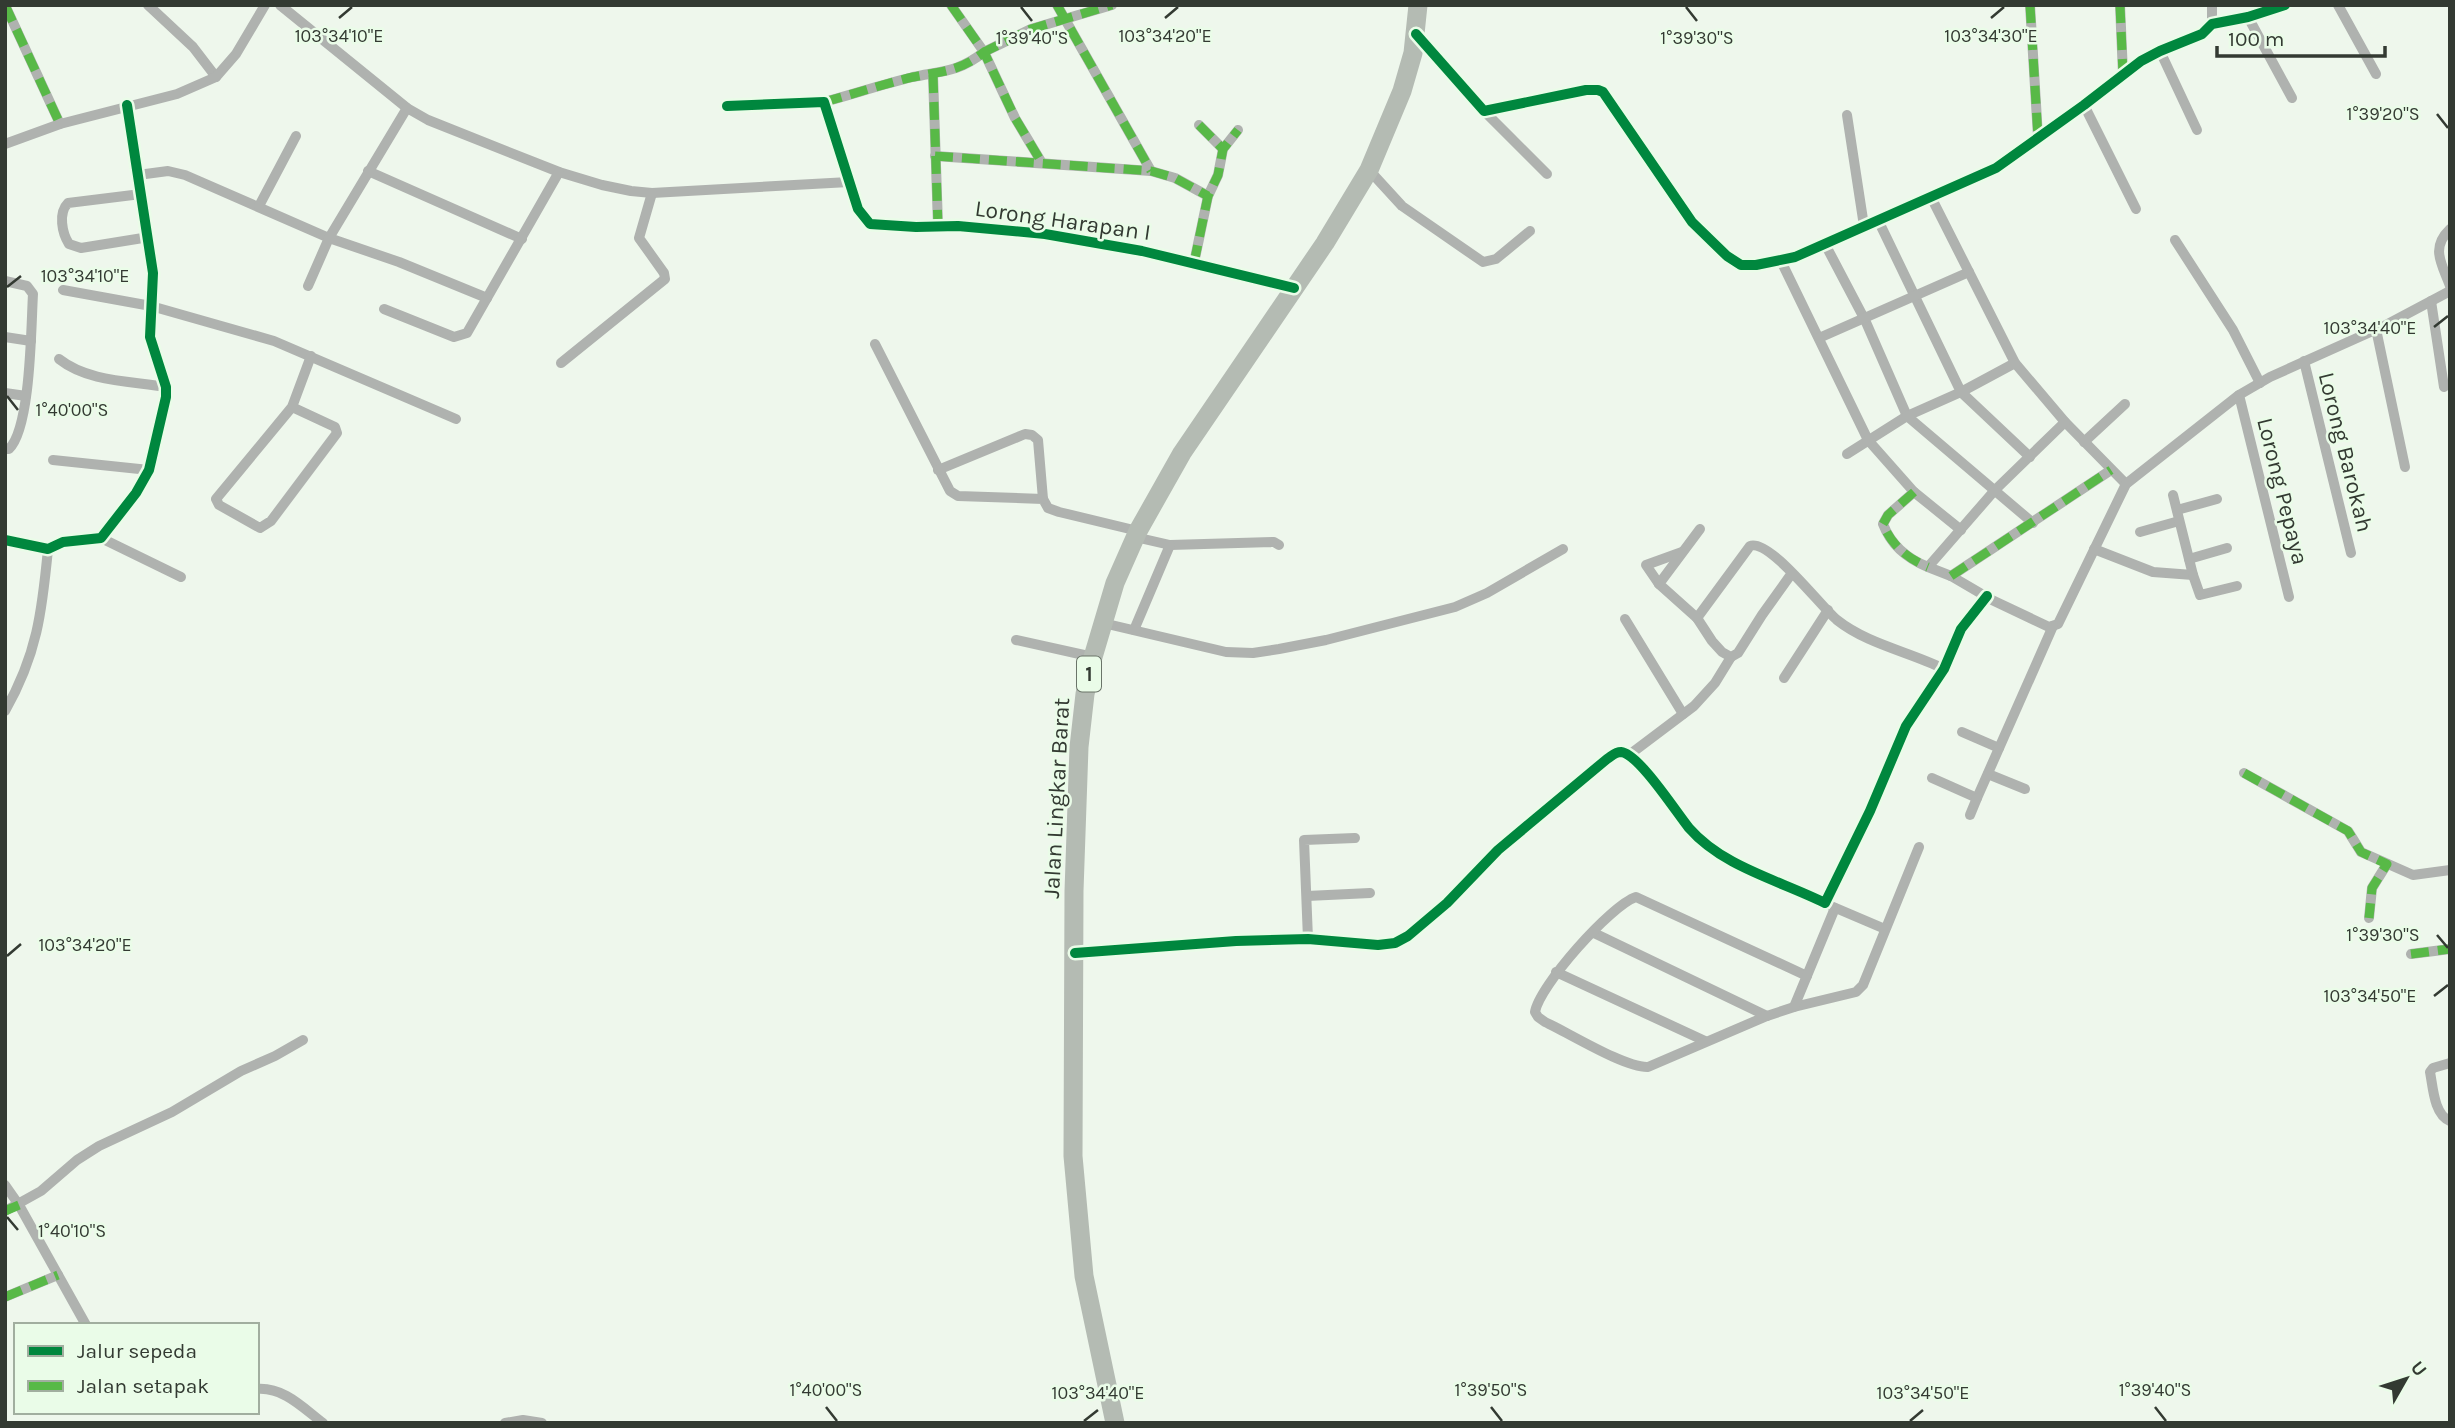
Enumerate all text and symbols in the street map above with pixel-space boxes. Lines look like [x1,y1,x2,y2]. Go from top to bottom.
scale bar [2217,14,2385,58]
text: 103°34'10"E [295,25,383,47]
text: 103°34'20"E [1118,25,1212,47]
text: 103°34'30"E [1944,25,2038,47]
text: 1°39'40"S [996,27,1068,49]
text: 1°39'30"S [1660,27,1734,49]
text: 100 m [2228,27,2285,51]
text: 1°39'20"S [2346,103,2420,125]
street label: Lorong Harapan I [973,195,1153,246]
text: 103°34'10"E [41,265,129,287]
text: 103°34'40"E [2324,317,2416,339]
street label: Lorong Barokah [2313,369,2378,535]
text: 1°40'00"S [36,399,108,421]
street label: Lorong Pepaya [2251,415,2314,567]
road number: 1 [1077,656,1101,692]
street label: Jalan Lingkar Barat [1038,697,1075,899]
text: 1°39'30"S [2346,924,2420,946]
text: 103°34'20"E [38,934,132,956]
text: 103°34'50"E [2324,985,2416,1007]
text: 1°40'10"S [38,1220,106,1242]
legend [14,1323,259,1414]
text: Jalur sepeda [77,1339,197,1363]
north arrow [2371,1344,2441,1414]
text: U [2406,1357,2431,1381]
text: Jalan setapak [77,1374,209,1398]
text: 1°40'00"S [790,1379,862,1401]
text: 1°39'50"S [1455,1379,1527,1401]
text: 1°39'40"S [2119,1379,2191,1401]
text: 103°34'40"E [1052,1382,1144,1404]
text: 103°34'50"E [1877,1382,1969,1404]

